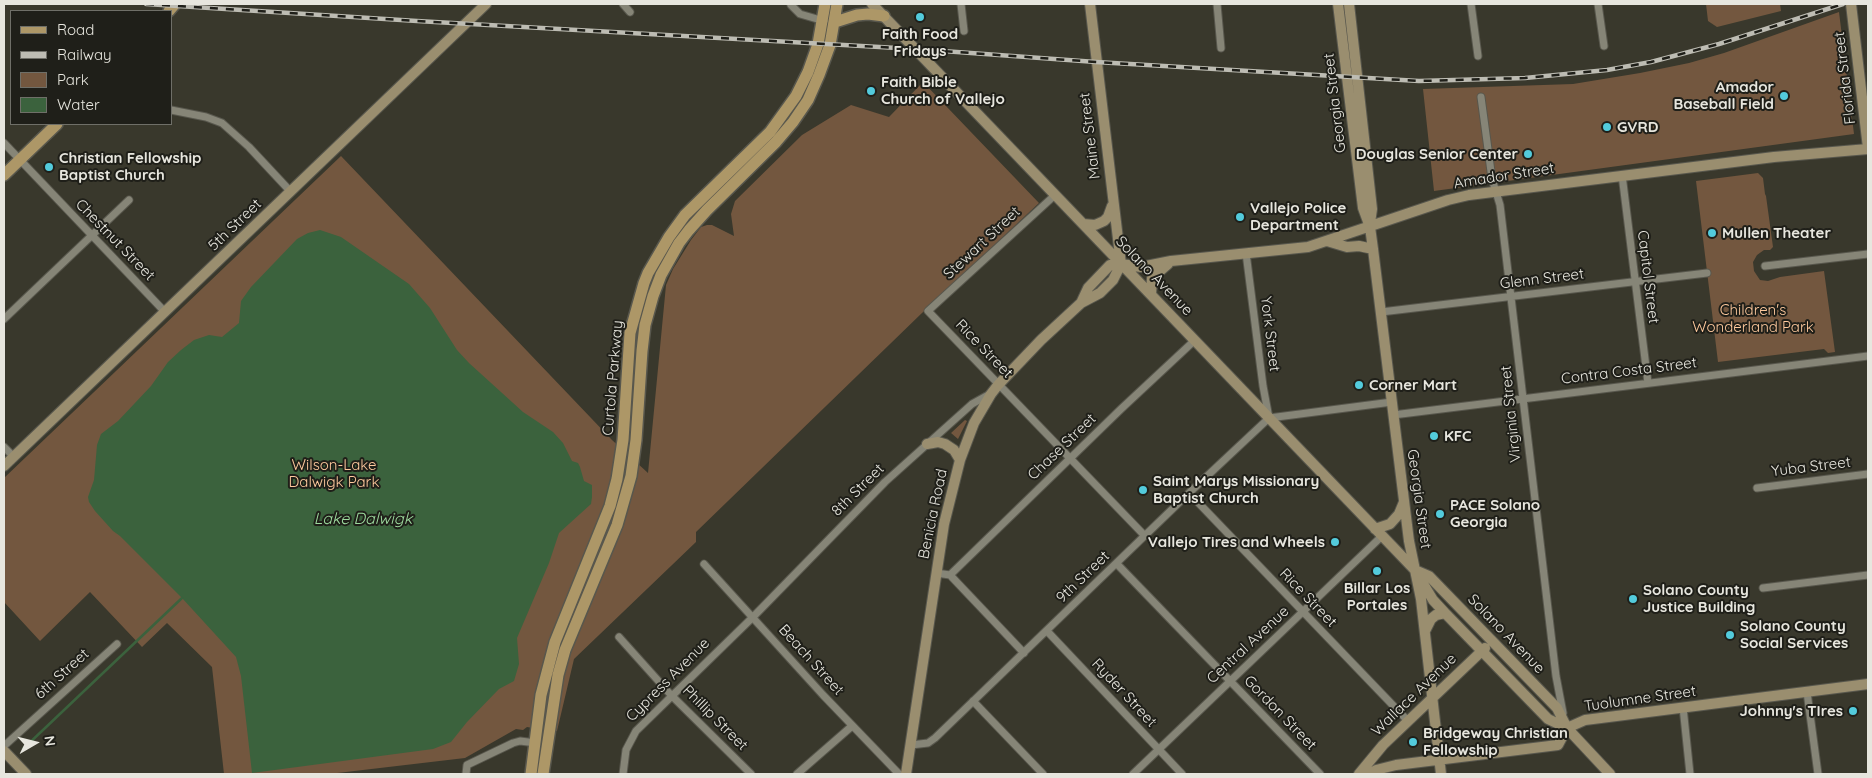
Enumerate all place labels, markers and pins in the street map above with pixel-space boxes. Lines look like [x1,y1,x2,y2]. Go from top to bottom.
marker: Faith Food Fridays [914,11,926,23]
place label: Faith Food Fridays [882,25,958,60]
place label: Faith Bible Church of Vallejo [881,73,1005,108]
place label: Amador Baseball Field [1673,78,1774,113]
marker: Faith Bible Church of Vallejo [865,85,877,97]
marker: Amador Baseball Field [1778,90,1790,102]
place label: GVRD [1617,118,1658,136]
marker: GVRD [1601,121,1613,133]
place label: Douglas Senior Center [1356,145,1518,163]
marker: Douglas Senior Center [1522,148,1534,160]
place label: Christian Fellowship Baptist Church [59,149,201,184]
marker: Christian Fellowship Baptist Church [43,161,55,173]
place label: Vallejo Police Department [1250,199,1346,234]
marker: Vallejo Police Department [1234,211,1246,223]
place label: Mullen Theater [1722,224,1831,242]
marker: Mullen Theater [1706,227,1718,239]
place label: Corner Mart [1369,376,1457,394]
marker: Corner Mart [1353,379,1365,391]
place label: KFC [1444,427,1472,445]
marker: KFC [1428,430,1440,442]
place label: Saint Marys Missionary Baptist Church [1153,472,1319,507]
marker: Saint Marys Missionary Baptist Church [1137,484,1149,496]
place label: PACE Solano Georgia [1450,496,1540,531]
marker: PACE Solano Georgia [1434,508,1446,520]
place label: Vallejo Tires and Wheels [1148,533,1325,551]
marker: Vallejo Tires and Wheels [1329,536,1341,548]
marker: Billar Los Portales [1371,565,1383,577]
place label: Billar Los Portales [1344,579,1410,614]
place label: Solano County Justice Building [1643,581,1755,616]
marker: Solano County Justice Building [1627,593,1639,605]
place label: Solano County Social Services [1740,617,1848,652]
marker: Solano County Social Services [1724,629,1736,641]
place label: Johnny's TIres [1740,702,1843,720]
marker: Johnny's TIres [1847,705,1859,717]
place label: Bridgeway Christian Fellowship [1423,724,1568,759]
marker: Bridgeway Christian Fellowship [1407,736,1419,748]

